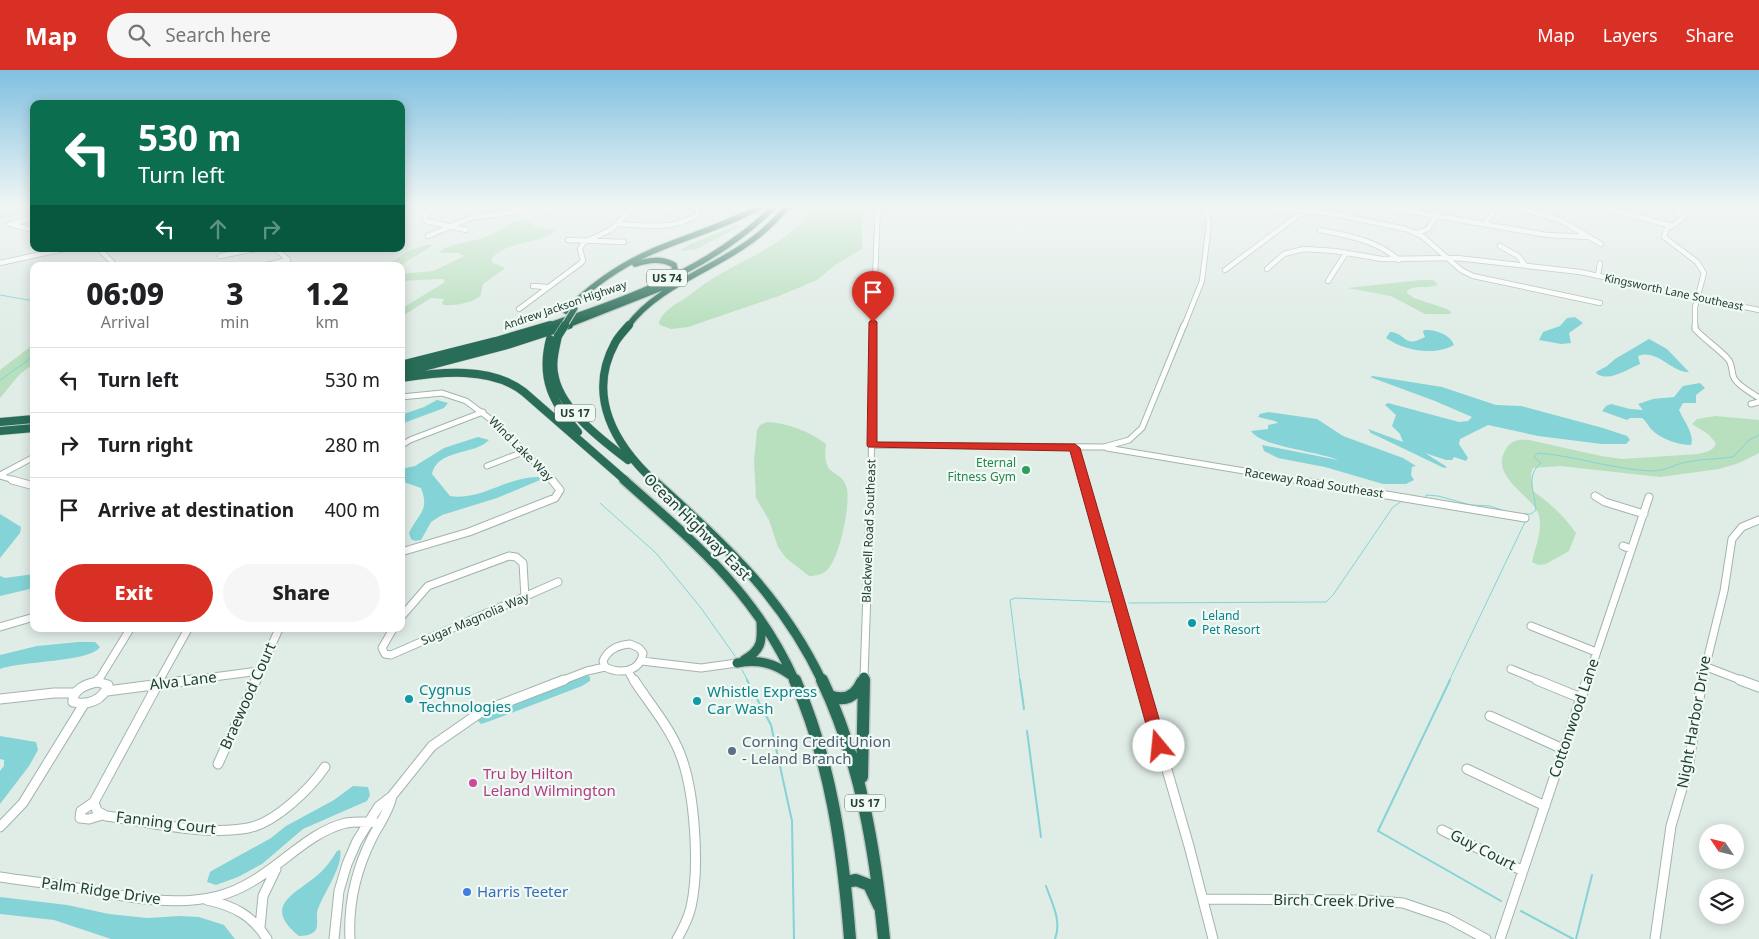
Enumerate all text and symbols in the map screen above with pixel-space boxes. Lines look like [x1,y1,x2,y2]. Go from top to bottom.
search box [107,13,457,58]
text: Map [25,19,77,52]
icon: search [125,21,153,49]
text: Search here [165,22,271,48]
text: Map [1537,23,1575,47]
text: Layers [1603,23,1658,47]
text: Share [1686,23,1734,47]
text: 530 m [138,114,241,161]
icon: left [55,120,120,185]
text: Turn left [138,159,225,189]
icon: left [151,215,179,243]
icon: ahead [204,215,232,243]
icon: right [257,215,285,243]
street label: Kingsworth Lane Southeast [1603,269,1745,314]
road number: US 74 [647,270,687,287]
pin [852,271,894,322]
text: 06:09 [86,273,164,314]
text: 3 [226,273,243,314]
text: 1.2 [306,273,349,314]
street label: Andrew Jackson Highway [501,276,629,333]
icon: arrive [859,278,887,306]
text: Arrival [101,311,150,333]
text: min [220,311,249,333]
text: km [315,311,339,333]
icon: left [55,366,83,394]
text: Turn left [98,367,179,393]
text: 530 m [325,367,380,393]
road number: US 17 [555,404,595,422]
street label: Wind Lake Way [485,412,558,485]
icon: right [55,431,83,459]
text: Turn right [98,432,193,458]
text: 280 m [325,432,380,458]
place label: Eternal Fitness Gym [947,454,1016,485]
street label: Blackwell Road Southeast [857,458,880,603]
street label: Raceway Road Southeast [1243,463,1385,502]
marker: Eternal Fitness Gym [1020,464,1032,476]
street label: Ocean Highway East [640,468,756,585]
icon: arrive [55,496,83,524]
text: Arrive at destination [98,497,294,523]
text: 400 m [325,497,380,523]
button: Exit [55,564,213,622]
button: Share [223,564,380,622]
street label: Sugar Magnolia Way [418,588,532,649]
place label: Leland Pet Resort [1202,607,1261,638]
marker: Leland Pet Resort [1186,617,1198,629]
street label: Braewood Court [215,639,280,752]
street label: Night Harbor Drive [1672,654,1715,790]
street label: Cottonwood Lane [1543,655,1603,780]
street label: Alva Lane [148,666,218,694]
place label: Cygnus Technologies [419,679,511,716]
place label: Whistle Express Car Wash [707,681,817,718]
marker: Cygnus Technologies [403,693,415,705]
marker: Whistle Express Car Wash [691,695,703,707]
position arrow [1132,719,1184,771]
place label: Corning Credit Union - Leland Branch [742,731,891,768]
marker: Corning Credit Union - Leland Branch [726,745,738,757]
place label: Tru by Hilton Leland Wilmington [483,763,616,800]
marker: Tru by Hilton Leland Wilmington [467,777,479,789]
road number: US 17 [845,794,885,811]
street label: Fanning Court [115,806,218,838]
street label: Guy Court [1447,824,1520,874]
north arrow [1699,824,1744,869]
map controls [1699,824,1744,924]
street label: Palm Ridge Drive [40,872,162,908]
button: layers [1699,879,1744,924]
place label: Harris Teeter [477,881,568,901]
marker: Harris Teeter [461,886,473,898]
street label: Birch Creek Drive [1273,889,1395,911]

